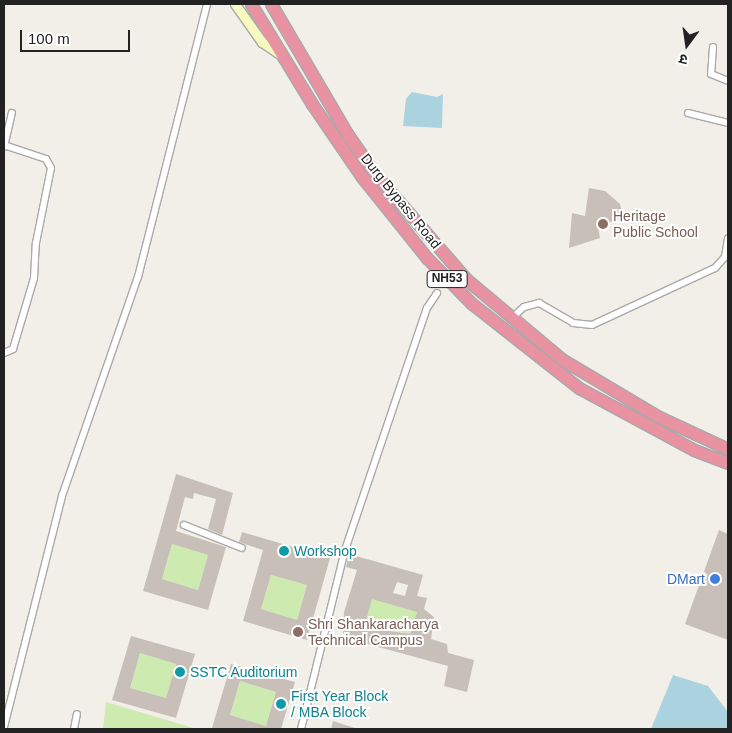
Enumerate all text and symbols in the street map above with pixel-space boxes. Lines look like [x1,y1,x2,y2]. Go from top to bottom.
scale bar [22,20,132,52]
north arrow [662,20,712,70]
text: 100 m [28,30,70,47]
text: उ [677,51,689,68]
street label: Durg Bypass Road [357,150,445,252]
place label: Heritage Public School [613,208,698,240]
marker: Heritage Public School [597,218,609,230]
road number: NH53 [426,270,468,288]
place label: Workshop [294,543,357,559]
marker: Workshop [278,545,290,557]
place label: DMart [667,571,705,587]
marker: DMart [709,573,721,585]
place label: Shri Shankaracharya Technical Campus [308,616,439,648]
marker: Shri Shankaracharya Technical Campus [292,626,304,638]
place label: SSTC Auditorium [190,664,298,680]
marker: SSTC Auditorium [174,666,186,678]
place label: First Year Block / MBA Block [291,688,389,720]
marker: First Year Block / MBA Block [275,698,287,710]

